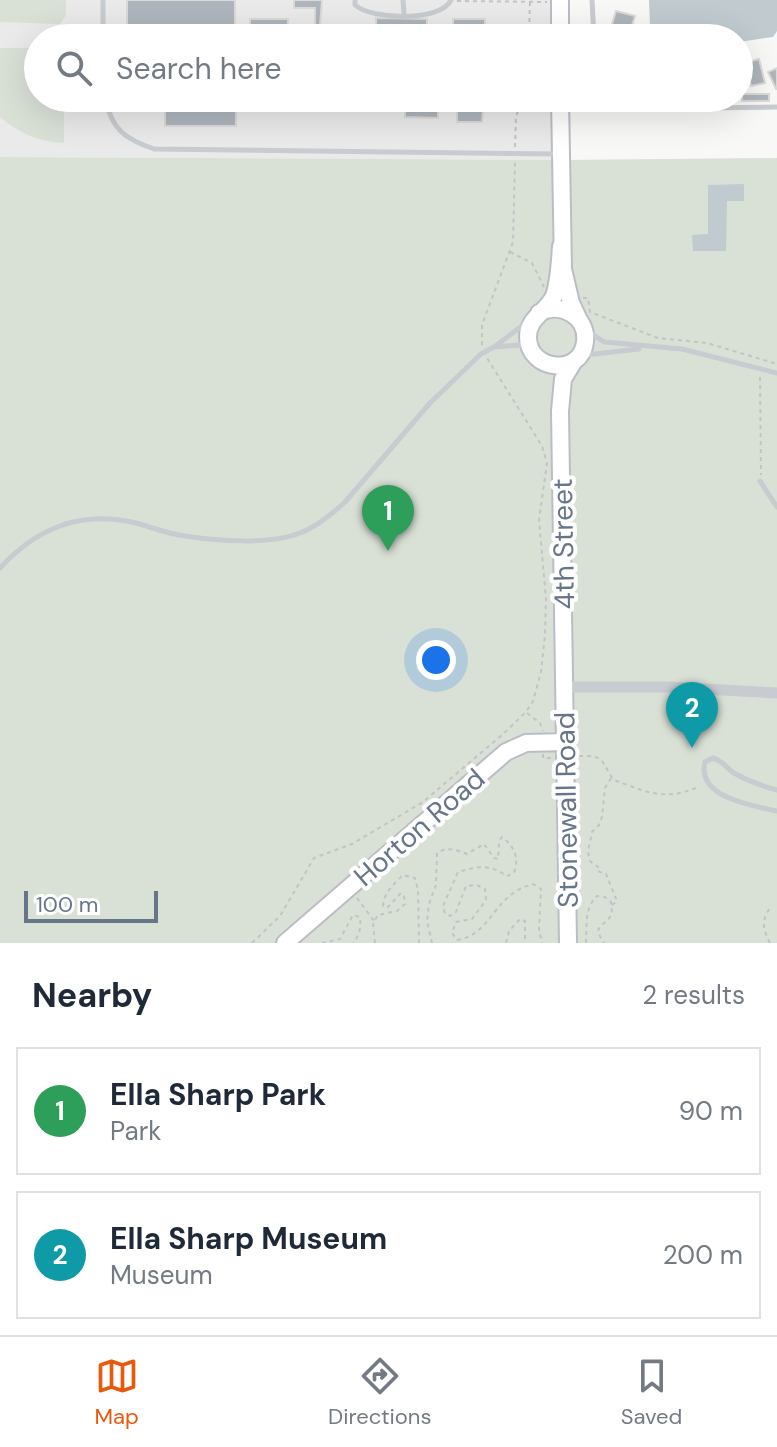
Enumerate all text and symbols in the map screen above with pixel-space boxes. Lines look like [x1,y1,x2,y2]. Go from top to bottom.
search box [24,24,753,112]
icon: search [52,46,96,90]
text: Search here [116,49,282,88]
street label: 4th Street [544,478,583,610]
pin: 1 [362,485,414,551]
your location [416,640,456,680]
pin: 2 [666,682,718,748]
street label: Stonewall Road [546,712,587,908]
street label: Horton Road [346,760,493,894]
scale bar [24,887,158,923]
text: 100 m [36,890,98,919]
text: Nearby [32,973,152,1018]
text: 2 results [642,978,745,1012]
text: Ella Sharp Park [110,1075,326,1114]
text: 1 [55,1094,65,1128]
text: 90 m [679,1094,743,1128]
text: Park [110,1114,161,1148]
text: Ella Sharp Museum [110,1219,387,1258]
text: 2 [52,1238,68,1272]
text: 200 m [663,1238,743,1272]
text: Museum [110,1258,213,1292]
tab: Map [95,1354,139,1431]
tab: Directions [328,1354,432,1431]
tab: Saved [621,1354,682,1431]

